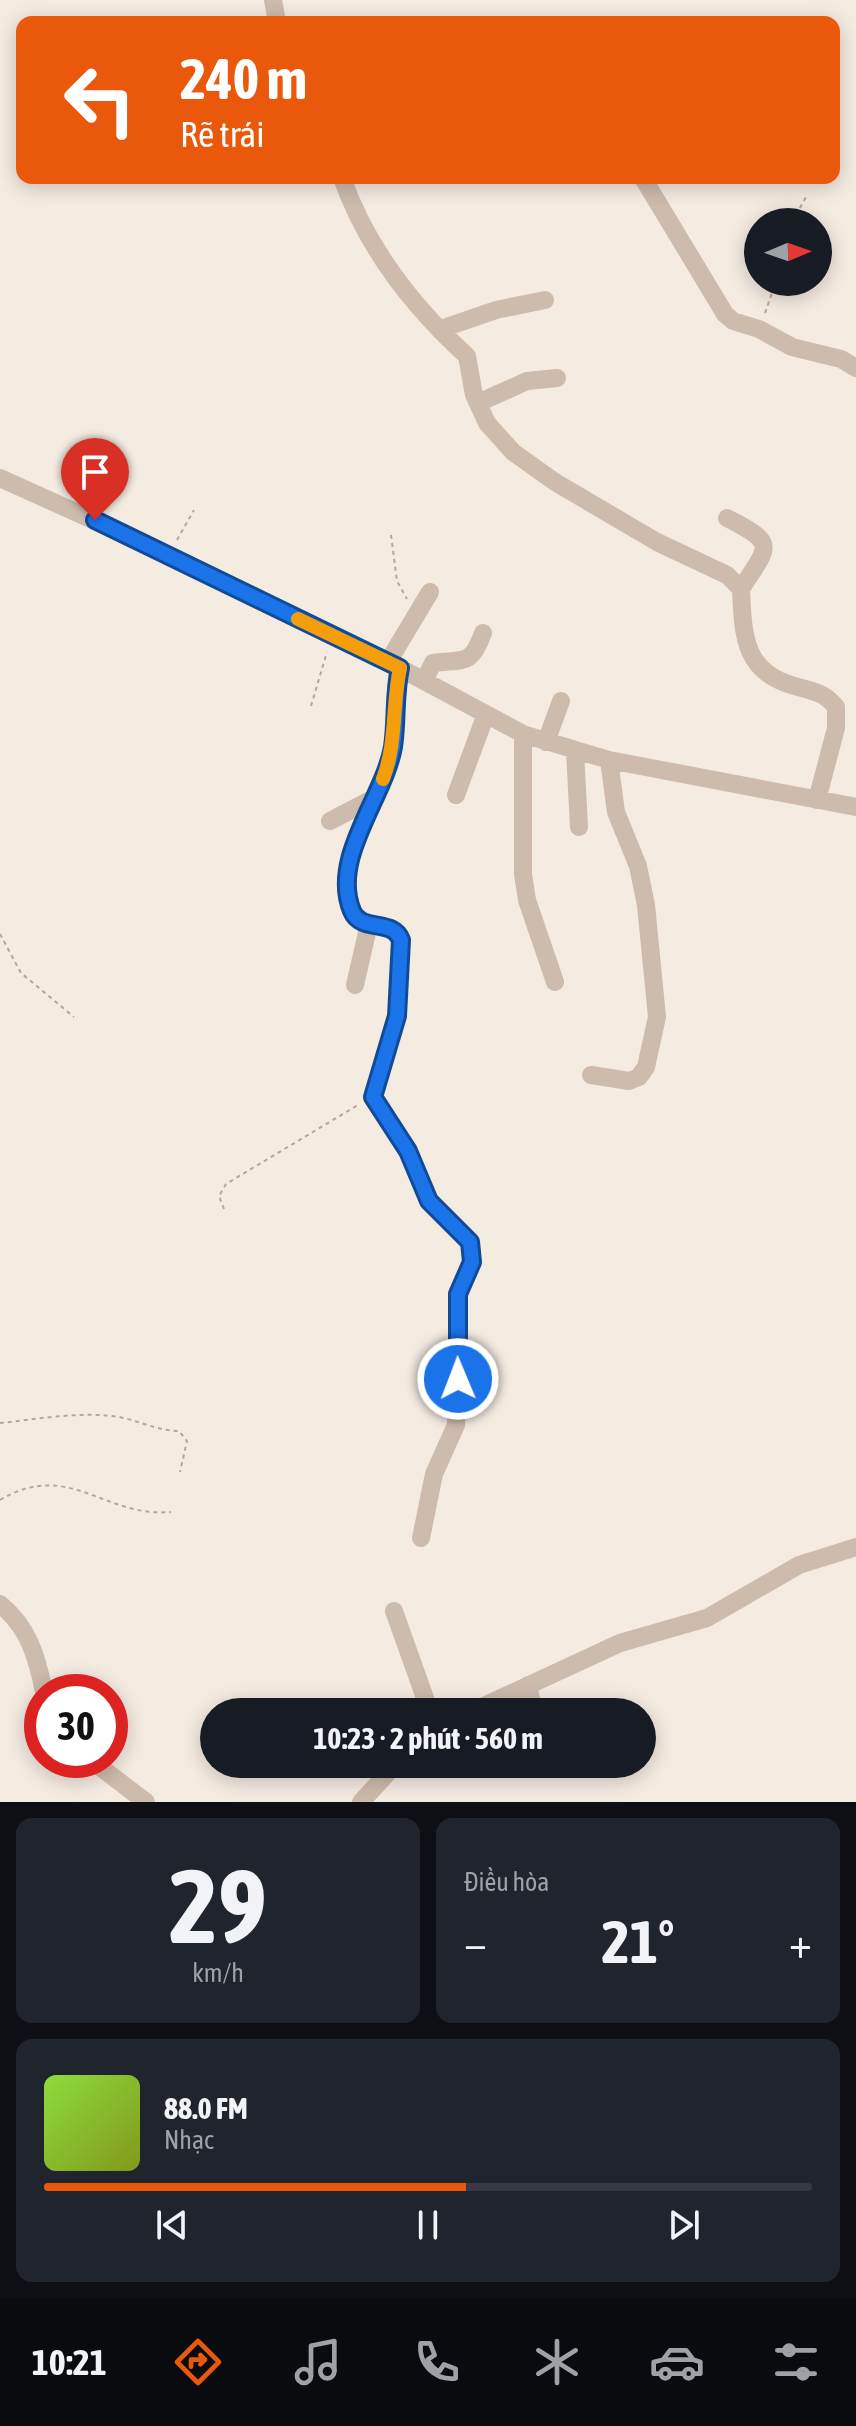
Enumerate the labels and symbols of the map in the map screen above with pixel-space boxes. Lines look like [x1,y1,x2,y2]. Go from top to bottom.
north arrow [744,208,832,296]
pin [61,438,129,520]
position arrow [416,1337,500,1421]
speed limit sign: 30 [24,1674,128,1778]

